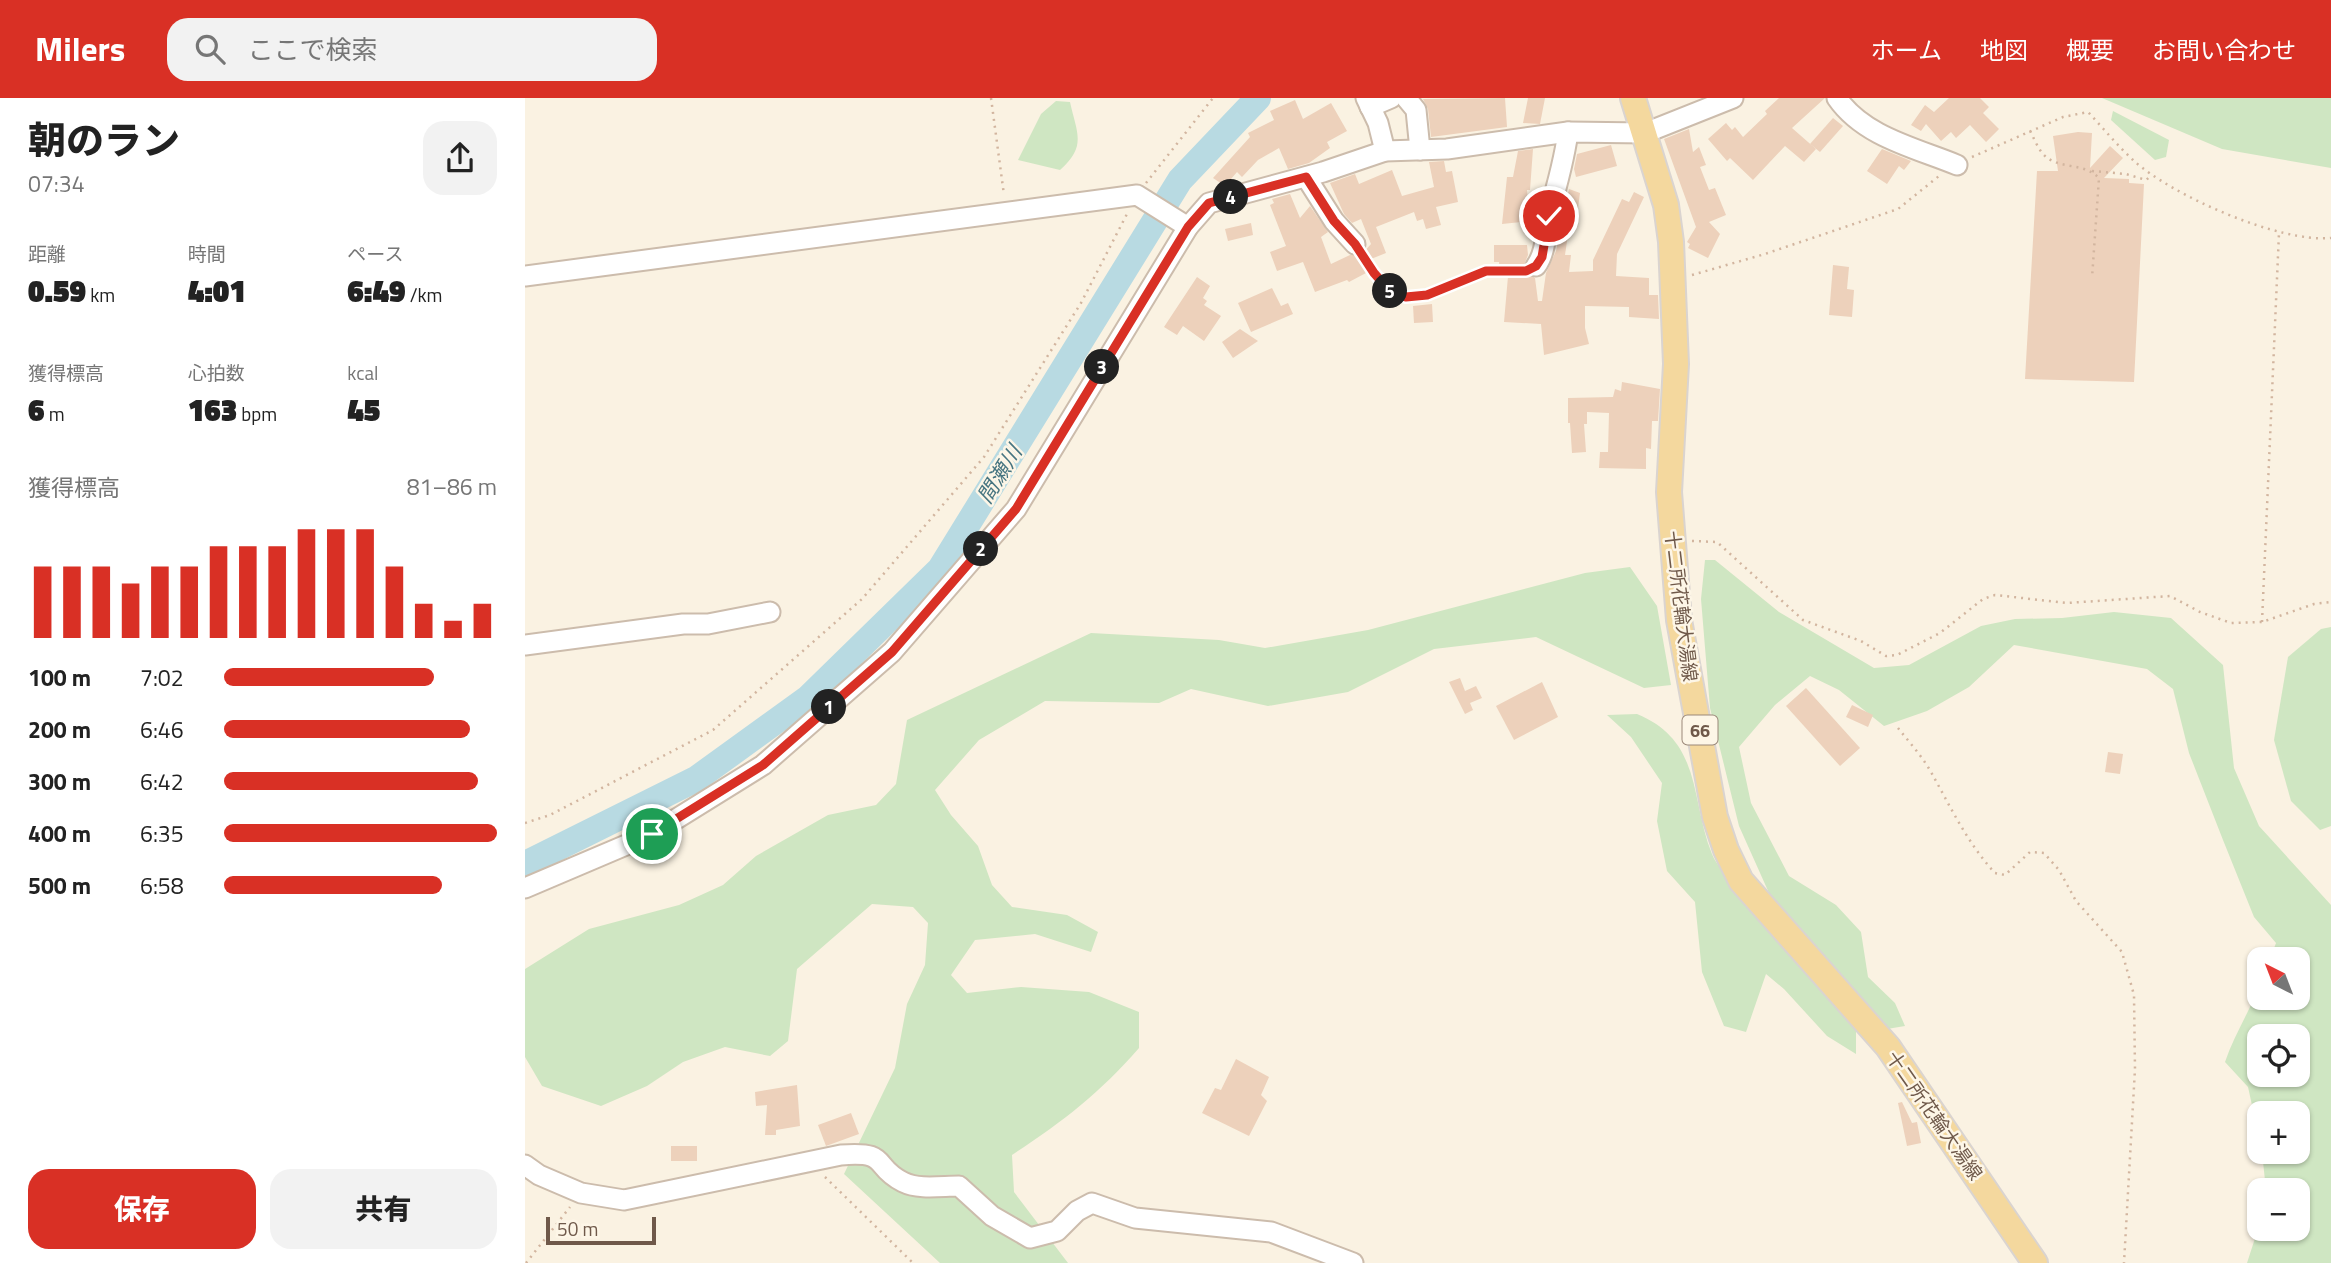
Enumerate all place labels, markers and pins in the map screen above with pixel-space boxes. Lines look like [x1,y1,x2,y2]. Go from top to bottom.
pin: 4 [1213,180,1249,214]
pin [1519,186,1579,246]
pin: 5 [1373,274,1407,308]
pin: 3 [1085,350,1119,384]
pin: 2 [963,532,999,566]
pin: 1 [811,690,847,724]
pin [622,804,682,864]

